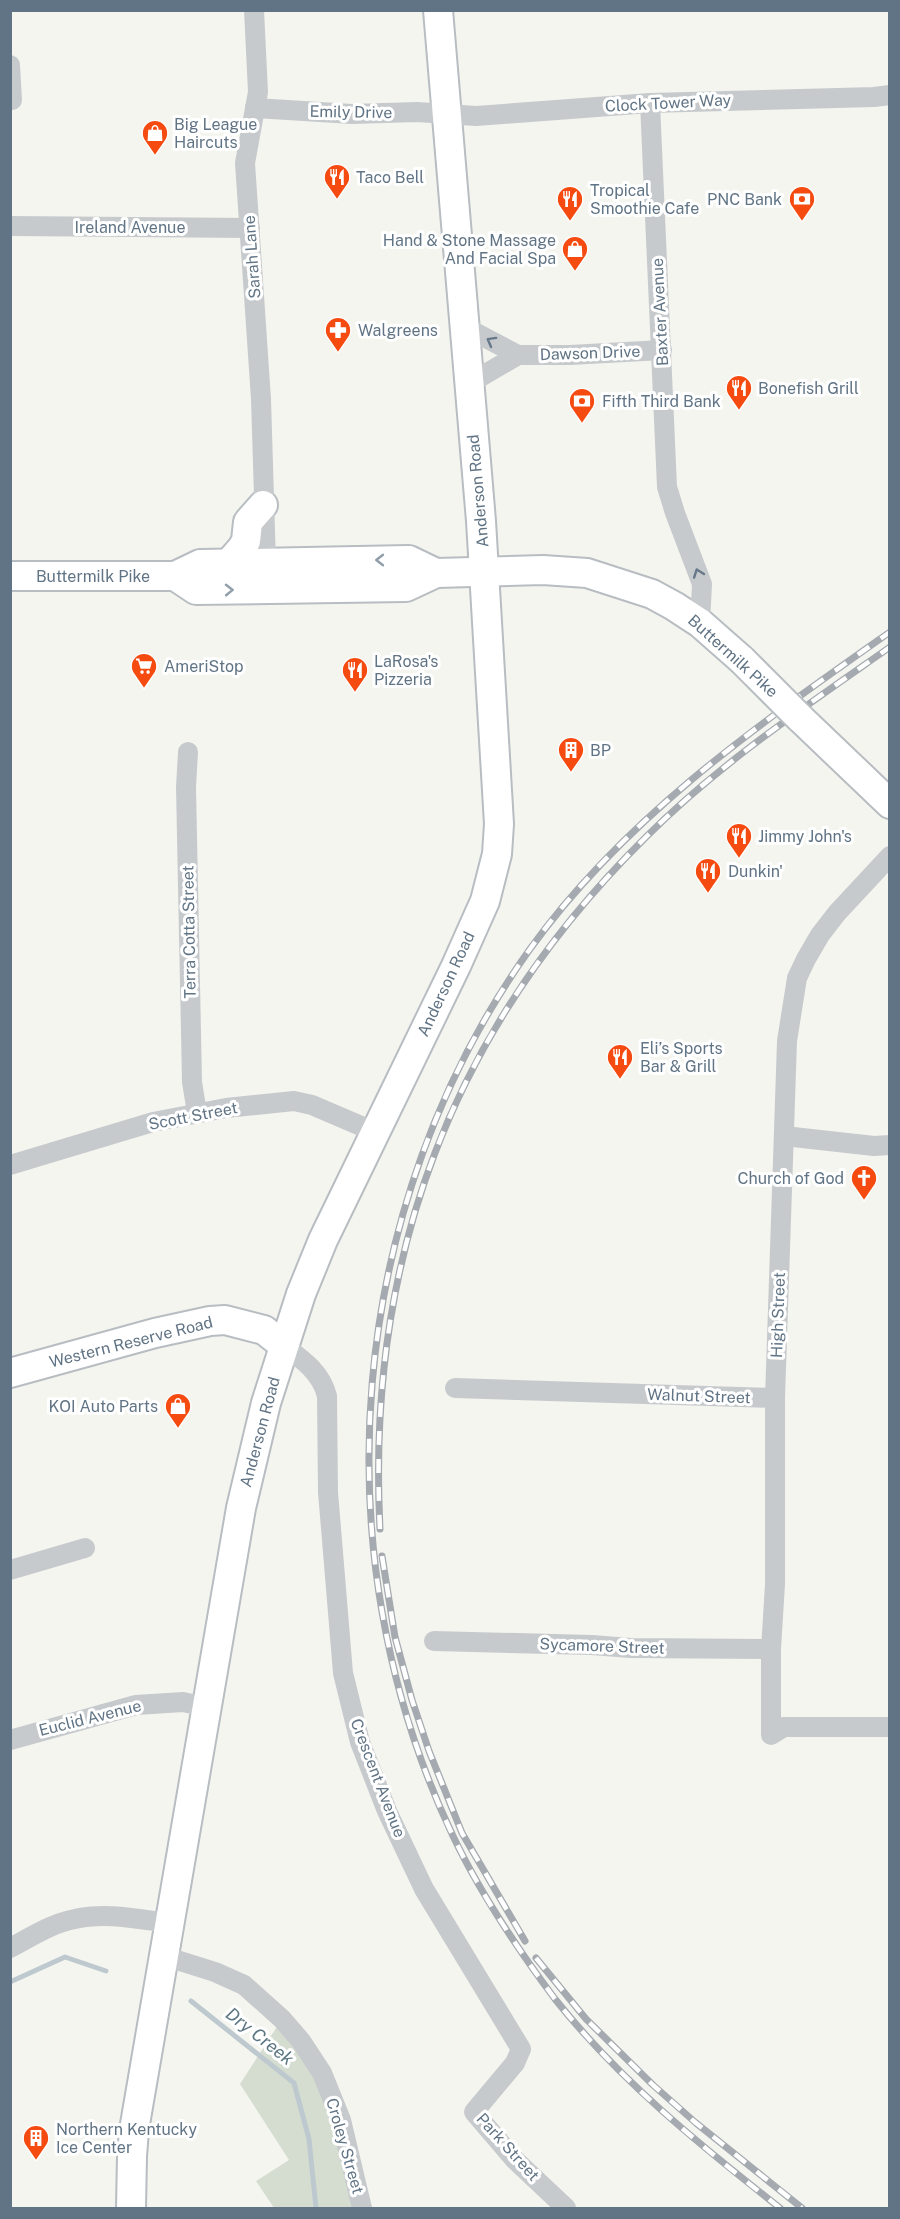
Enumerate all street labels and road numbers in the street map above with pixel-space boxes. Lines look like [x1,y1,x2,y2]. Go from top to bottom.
street label: Clock Tower Way [605,90,732,116]
street label: Emily Drive [309,102,393,122]
street label: Sarah Lane [240,215,264,299]
street label: Ireland Avenue [75,218,185,237]
street label: Baxter Avenue [648,257,672,367]
street label: Dawson Drive [539,342,641,364]
street label: Anderson Road [464,434,492,548]
street label: Buttermilk Pike [36,567,150,586]
street label: Buttermilk Pike [684,611,782,701]
street label: Terra Cotta Street [178,865,200,999]
street label: Anderson Road [413,929,479,1039]
street label: Scott Street [147,1098,239,1134]
street label: High Street [767,1272,789,1358]
street label: Western Reserve Road [47,1312,215,1372]
street label: Anderson Road [236,1375,284,1489]
street label: Walnut Street [647,1385,751,1407]
street label: Sycamore Street [539,1634,665,1658]
street label: Euclid Avenue [37,1696,143,1740]
street label: Crescent Avenue [347,1716,409,1840]
street label: Croley Street [322,2096,368,2196]
street label: Park Street [473,2109,543,2185]

